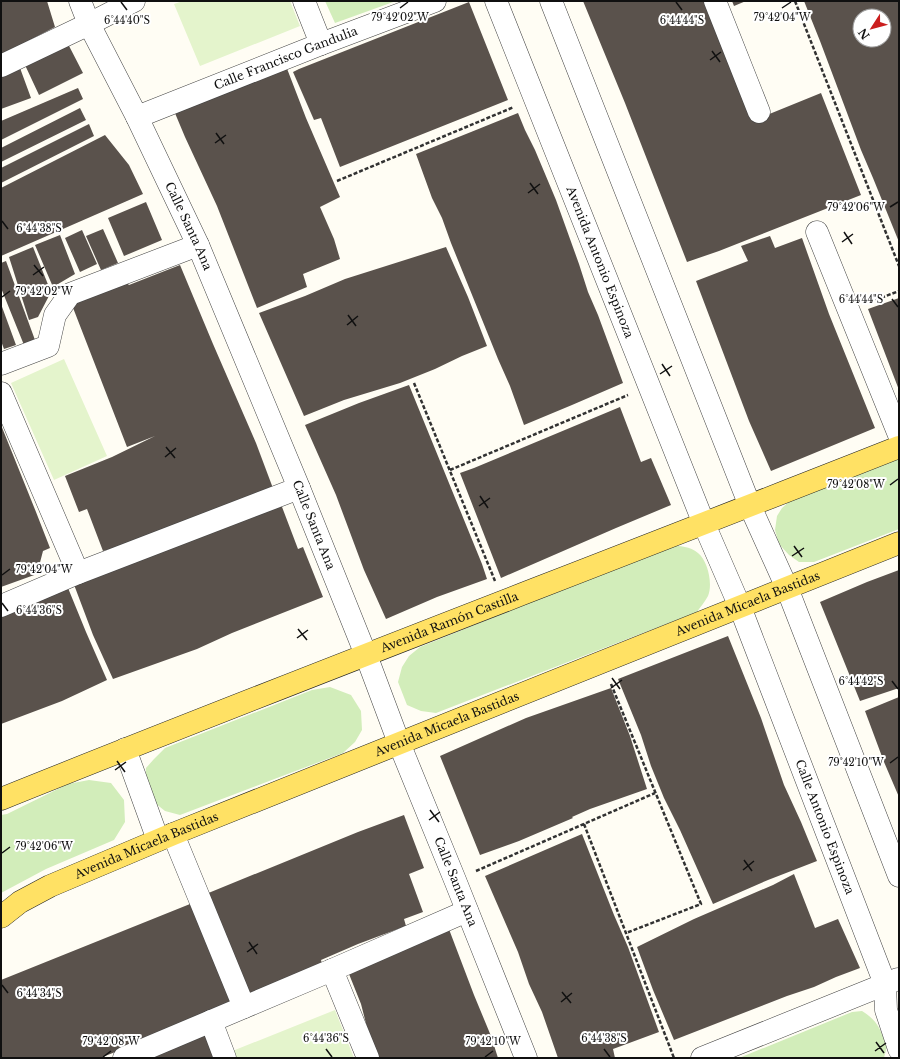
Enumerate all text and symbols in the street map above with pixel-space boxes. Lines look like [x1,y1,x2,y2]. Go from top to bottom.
north arrow [852,8,892,48]
text: 79°42'02"W [371,11,429,24]
text: 79°42'04"W [754,11,811,24]
text: 6°44'40"S [104,14,150,27]
text: 6°44'44"S [660,14,704,27]
street label: Calle Francisco Gandulia [212,23,360,93]
text: N [855,25,873,42]
street label: Calle Santa Ana [162,179,216,273]
street label: Avenida Antonio Espinoza [563,183,637,340]
text: 79°42'06"W [827,201,885,214]
text: 6°44'38"S [16,222,62,235]
text: 79°42'02"W [15,285,73,298]
text: 6°44'44"S [839,293,883,306]
street label: Calle Santa Ana [289,478,339,572]
text: 79°42'08"W [827,478,885,491]
text: 79°42'04"W [16,563,73,576]
street label: Avenida Micaela Bastidas [672,567,822,639]
street label: Avenida Ramón Castilla [377,588,521,656]
text: 6°44'36"S [16,604,62,617]
text: 6°44'42"S [839,675,883,688]
street label: Avenida Micaela Bastidas [372,688,521,760]
text: 79°42'10"W [828,756,884,769]
street label: Calle Antonio Espinoza [792,757,858,897]
street label: Avenida Micaela Bastidas [71,809,221,882]
street label: Calle Santa Ana [431,834,481,929]
text: 79°42'06"W [15,840,73,853]
text: 6°44'34"S [16,987,62,1000]
text: 6°44'36"S [303,1032,349,1045]
text: 6°44'38"S [581,1032,627,1045]
text: 79°42'08"W [82,1035,140,1048]
text: 79°42'10"W [465,1035,521,1048]

